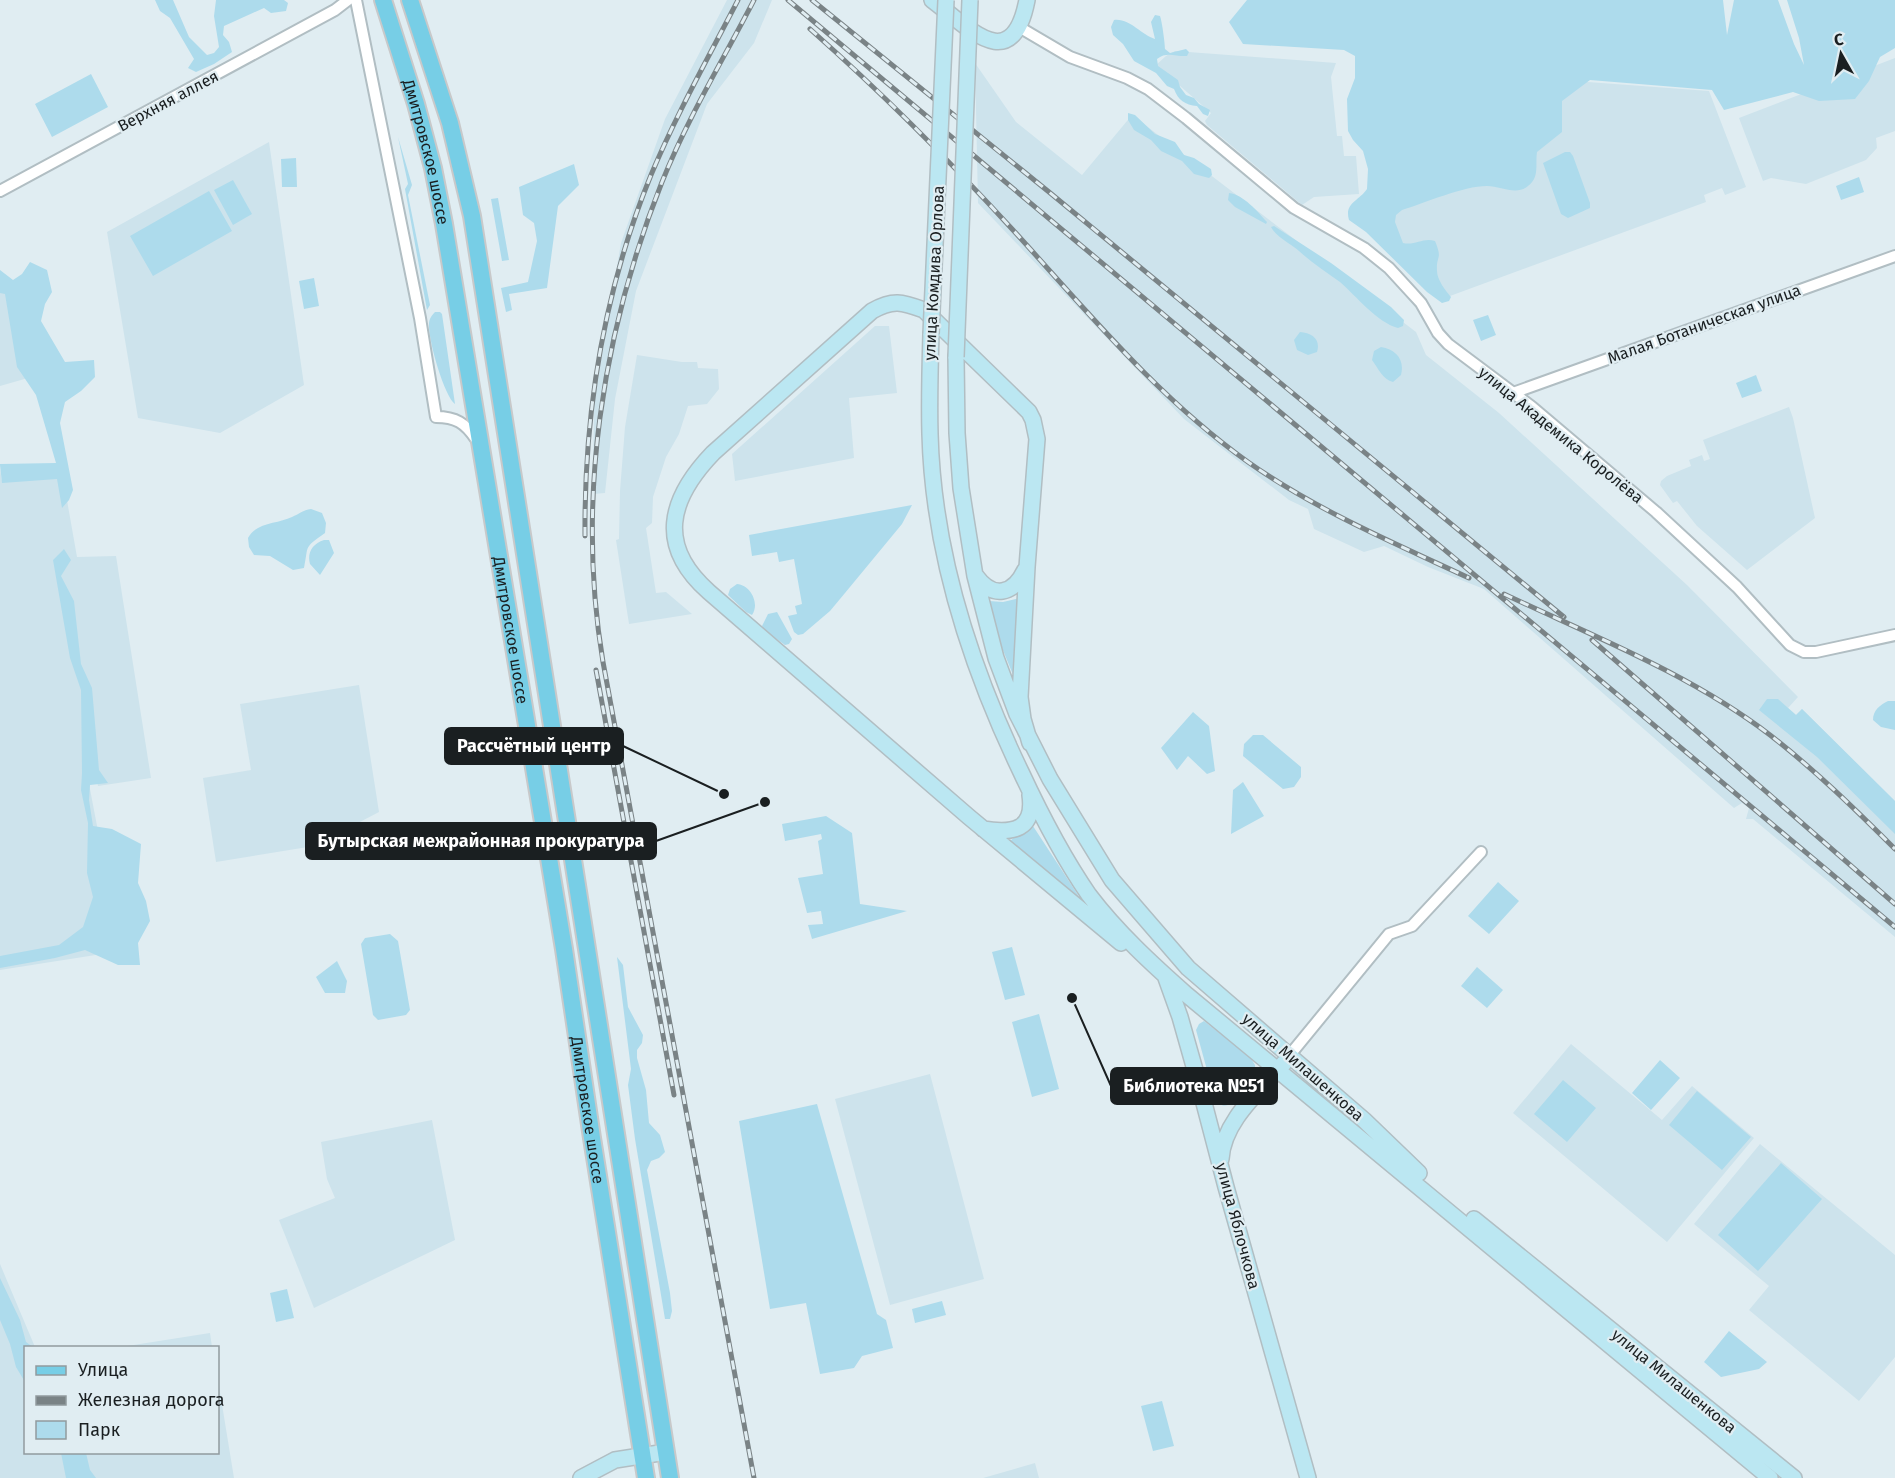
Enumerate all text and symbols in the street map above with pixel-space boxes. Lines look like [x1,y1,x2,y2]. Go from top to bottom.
north arrow [1811,24,1871,84]
text: С [1833,29,1846,50]
street label: Верхняя аллея [114,66,222,136]
street label: Дмитровское шоссе [399,76,453,226]
street label: улица Комдива Орлова [920,185,948,361]
street label: Малая Ботаническая улица [1605,280,1803,368]
street label: улица Академика Королёва [1475,363,1647,507]
street label: Дмитровское шоссе [490,554,533,705]
callout: Рассчётный центр [445,728,623,764]
text: Рассчётный центр [457,735,611,757]
callout: Бутырская межрайонная прокуратура [306,823,656,859]
text: Бутырская межрайонная прокуратура [318,830,645,852]
street label: улица Милашенкова [1238,1009,1368,1125]
street label: Дмитровское шоссе [567,1034,609,1185]
callout: Библиотека №51 [1111,1068,1277,1104]
text: Библиотека №51 [1123,1075,1265,1097]
street label: улица Яблочкова [1212,1161,1264,1291]
street label: улица Милашенкова [1608,1325,1740,1437]
legend [24,1346,219,1454]
text: Улица [78,1359,128,1381]
text: Железная дорога [78,1389,225,1411]
text: Парк [78,1419,121,1441]

